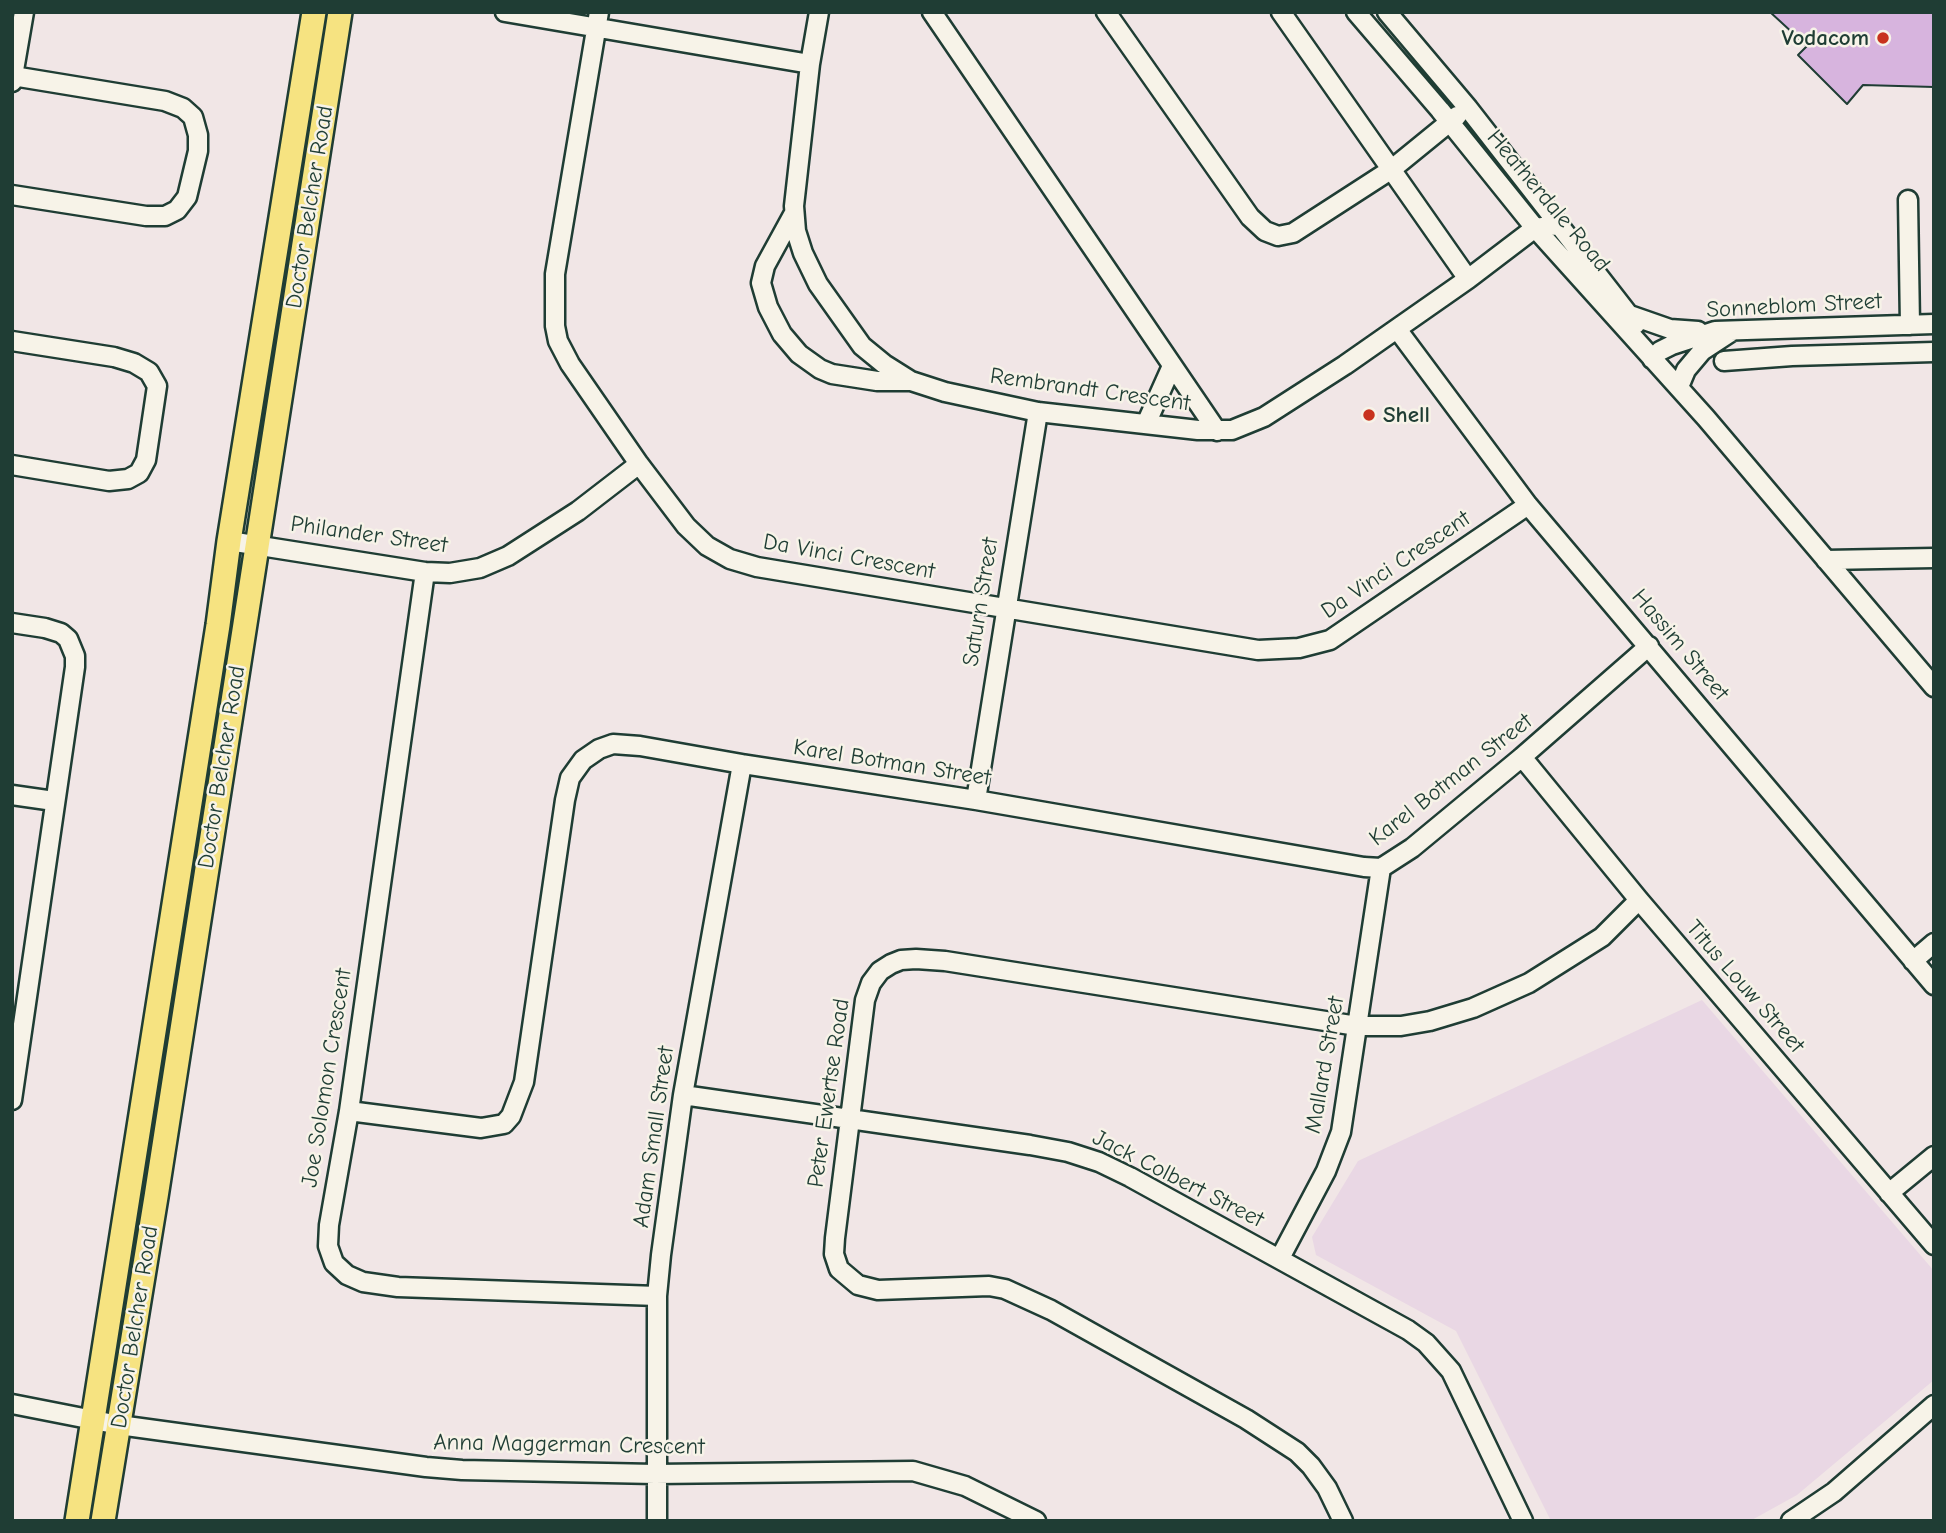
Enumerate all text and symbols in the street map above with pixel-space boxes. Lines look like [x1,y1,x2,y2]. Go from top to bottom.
place label: Vodacom [1781,24,1869,52]
marker: Vodacom [1875,30,1891,46]
street label: Doctor Belcher Road [280,104,340,310]
street label: Heatherdale Road [1481,124,1615,278]
street label: Sonneblom Street [1706,288,1882,324]
street label: Rembrandt Crescent [988,362,1192,418]
place label: Shell [1383,401,1430,429]
marker: Shell [1361,407,1377,423]
street label: Da Vinci Crescent [1316,505,1476,625]
street label: Philander Street [289,510,449,560]
street label: Da Vinci Crescent [761,528,937,586]
street label: Saturn Street [957,536,1005,668]
street label: Hassim Street [1625,584,1735,706]
street label: Doctor Belcher Road [192,664,252,870]
street label: Karel Botman Street [1364,708,1538,852]
street label: Karel Botman Street [791,734,993,792]
street label: Titus Louw Street [1680,915,1810,1059]
street label: Joe Solomon Crescent [296,967,358,1189]
street label: Mallard Street [1299,994,1351,1136]
street label: Peter Ewertse Road [802,997,856,1189]
street label: Adam Small Street [628,1044,680,1230]
street label: Jack Colbert Street [1088,1124,1268,1234]
street label: Doctor Belcher Road [105,1224,165,1430]
street label: Anna Maggerman Crescent [433,1429,705,1461]

